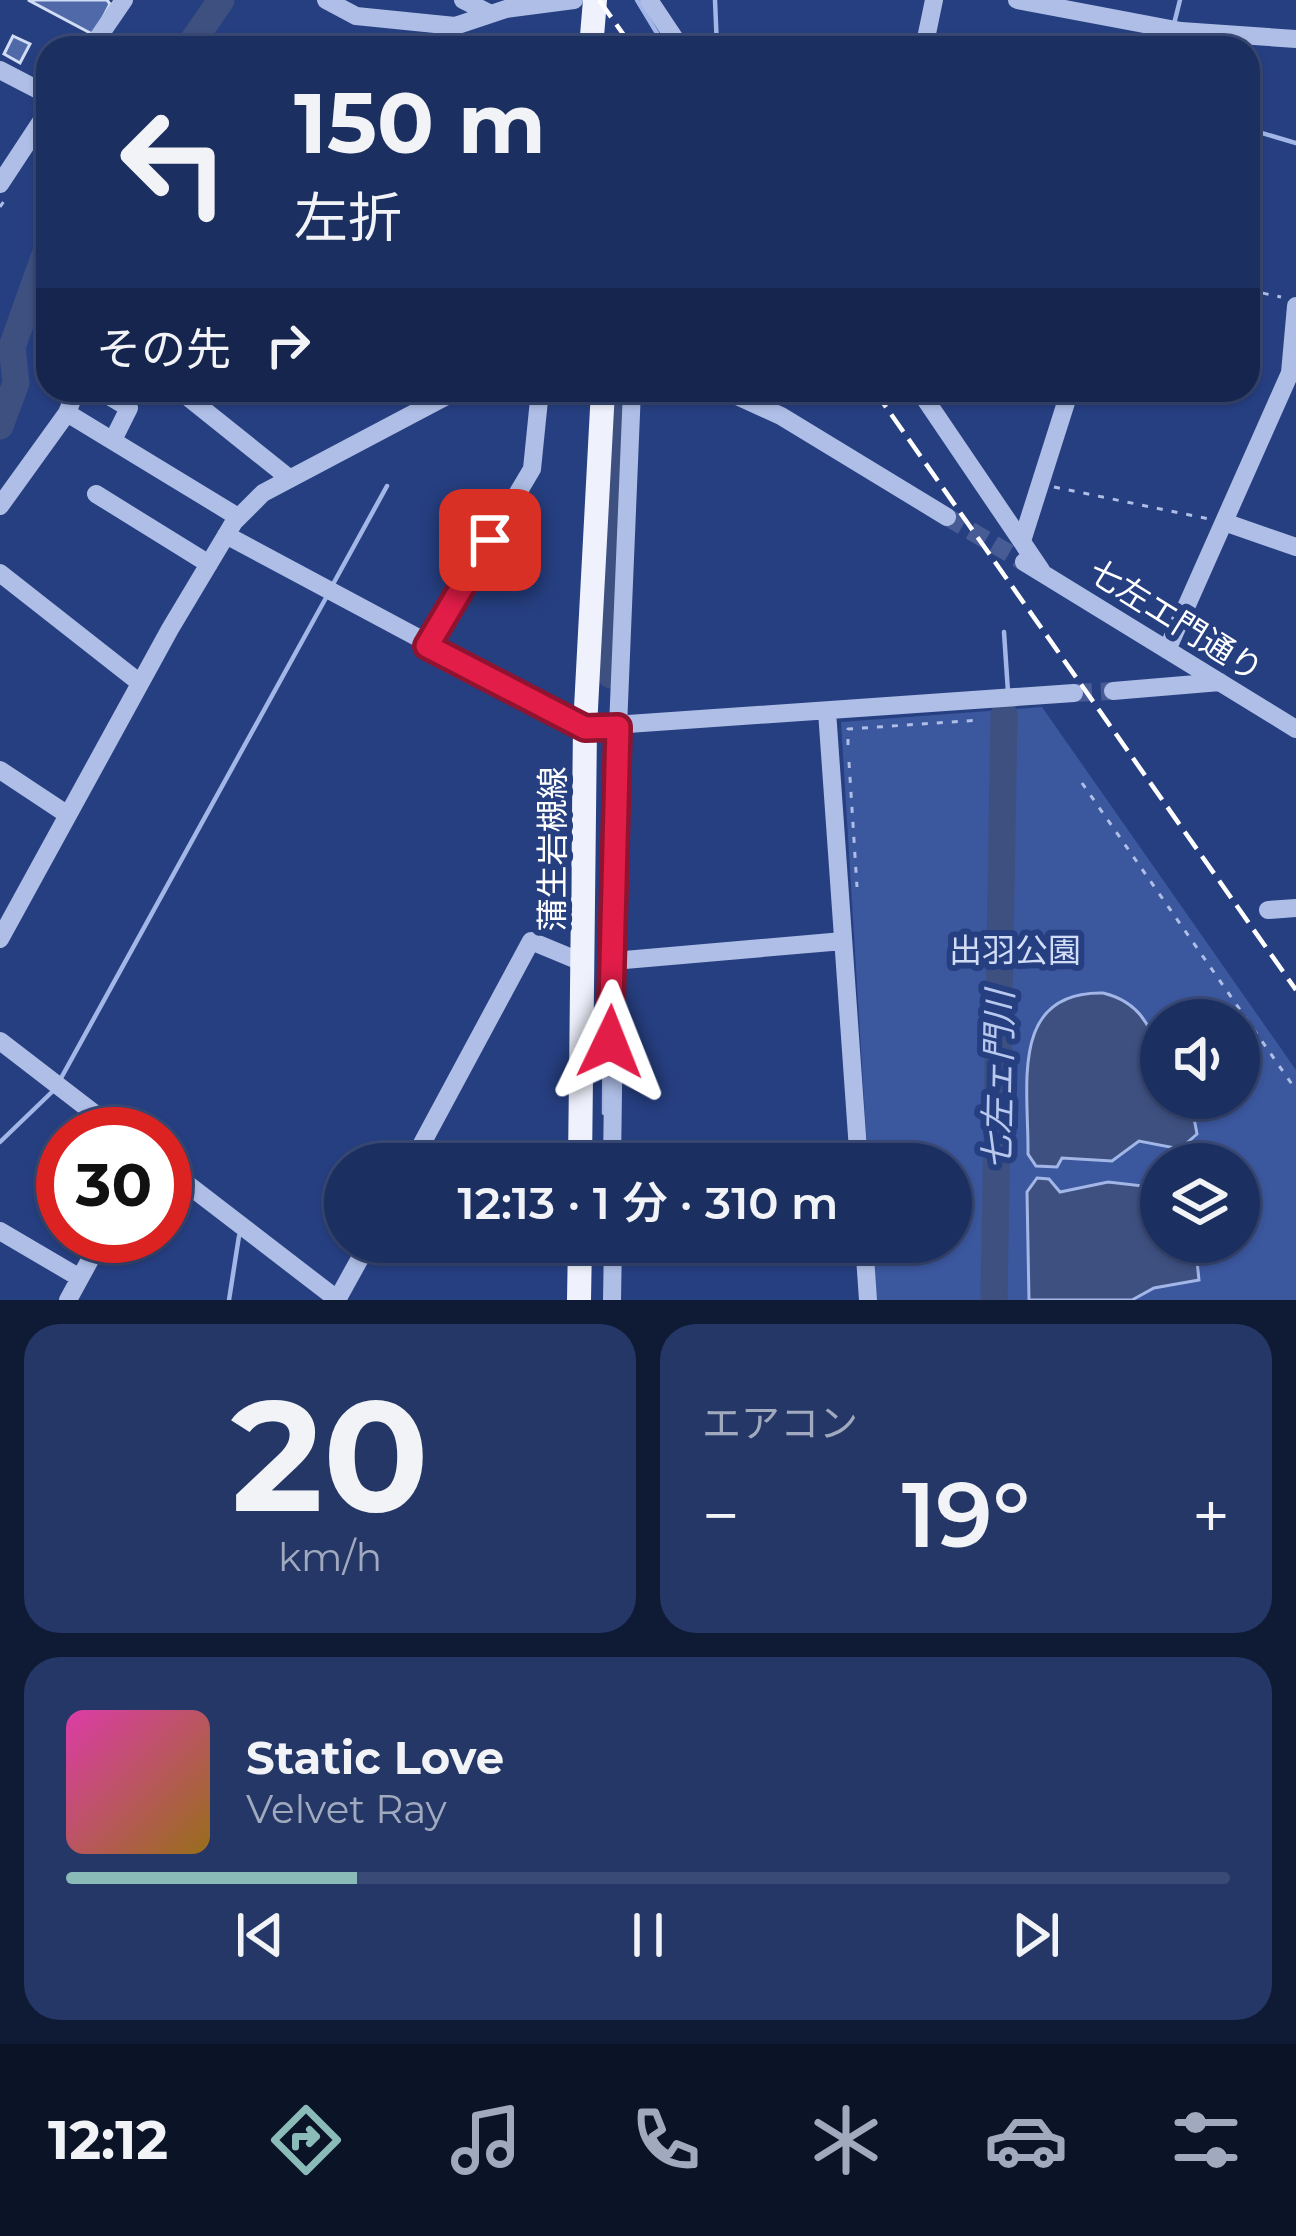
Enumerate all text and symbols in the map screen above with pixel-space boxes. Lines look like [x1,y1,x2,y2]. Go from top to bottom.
text: 150 m [294,72,546,174]
icon: left [96,84,252,240]
text: 左折 [294,185,402,251]
icon: right [255,312,321,378]
text: その先 [96,321,231,376]
pin [439,489,541,591]
icon: arrive [457,507,523,573]
street label: 七左エ門通り [1081,551,1271,689]
street label: 蒲生岩槻線 [532,767,572,932]
park label: 出羽公園 [949,930,1081,970]
position arrow [547,979,673,1105]
water label: 七左ェ門川 [974,986,1022,1170]
map controls [1140,999,1260,1263]
button: sound [1140,999,1260,1119]
speed limit sign: 30 [36,1107,192,1263]
button: layers [1140,1143,1260,1263]
text: 12:13 · 1 分 · 310 m [458,1175,838,1230]
text: 20 [231,1360,429,1550]
text: エアコン [702,1399,858,1447]
text: 19° [902,1460,1030,1570]
text: − [702,1475,740,1556]
text: + [1192,1475,1230,1556]
text: km/h [278,1533,382,1581]
text: Static Love [246,1730,504,1785]
text: Velvet Ray [246,1785,447,1833]
icon: previous [227,1902,293,1968]
icon: pause [615,1902,681,1968]
icon: next [1003,1902,1069,1968]
icon: directions [264,2098,348,2182]
icon: music [444,2098,528,2182]
icon: phone [624,2098,708,2182]
icon: climate [804,2098,888,2182]
icon: car [984,2098,1068,2182]
icon: filters [1164,2098,1248,2182]
text: 12:12 [48,2107,168,2173]

